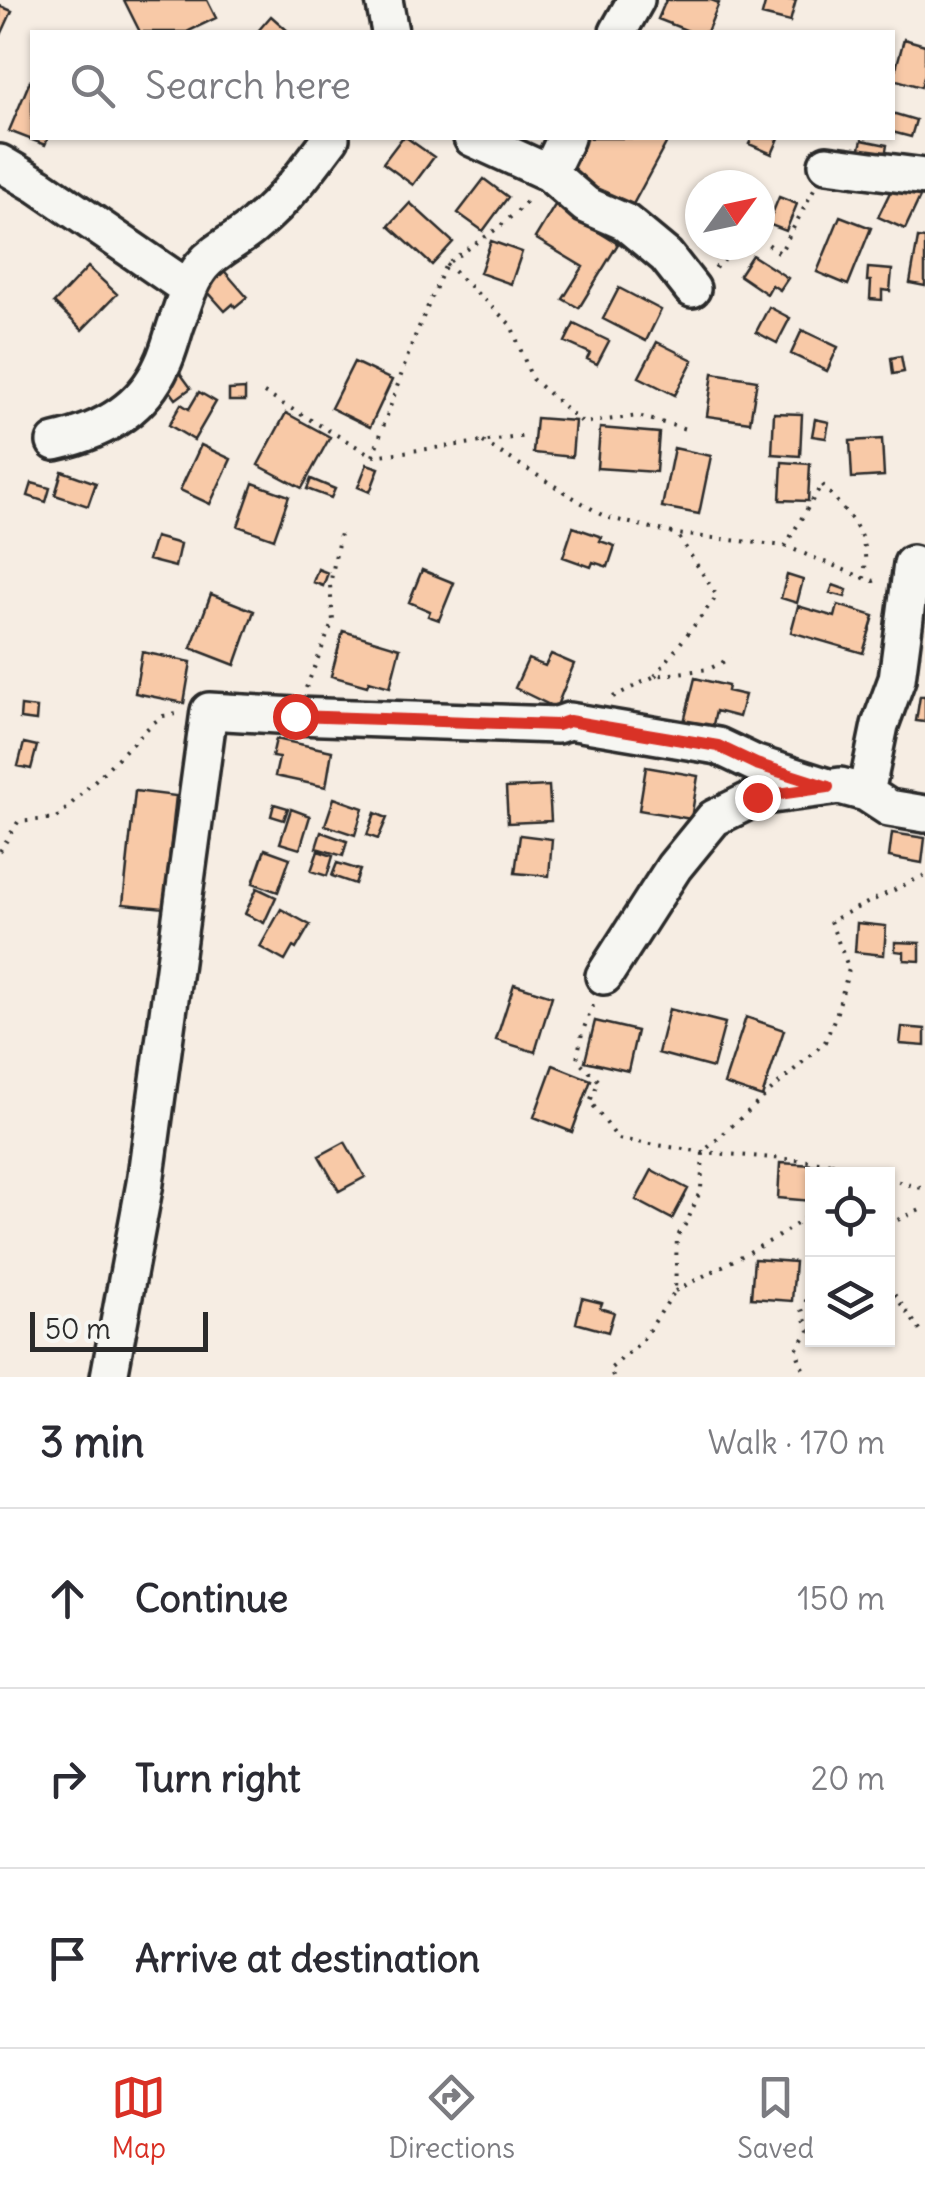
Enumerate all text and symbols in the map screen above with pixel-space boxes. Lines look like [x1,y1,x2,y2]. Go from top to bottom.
search box [30,30,895,140]
icon: search [65,58,120,113]
text: Search here [145,62,351,109]
north arrow [685,170,775,260]
route start [273,694,319,740]
route end [735,775,781,821]
map controls [805,1167,895,1347]
button: locate [805,1167,895,1257]
button: layers [805,1257,895,1347]
scale bar [30,1307,208,1352]
text: 50 m [45,1311,111,1347]
text: 3 min [40,1416,144,1468]
text: Walk · 170 m [708,1422,885,1463]
icon: ahead [40,1571,95,1626]
text: Continue [135,1575,288,1622]
text: 150 m [797,1578,885,1619]
icon: right [40,1751,95,1806]
text: Turn right [135,1755,301,1802]
text: 20 m [811,1758,885,1799]
icon: arrive [40,1931,95,1986]
text: Arrive at destination [135,1935,480,1982]
tab: Map [111,2070,166,2166]
tab: Directions [388,2070,515,2166]
tab: Saved [737,2070,814,2166]

